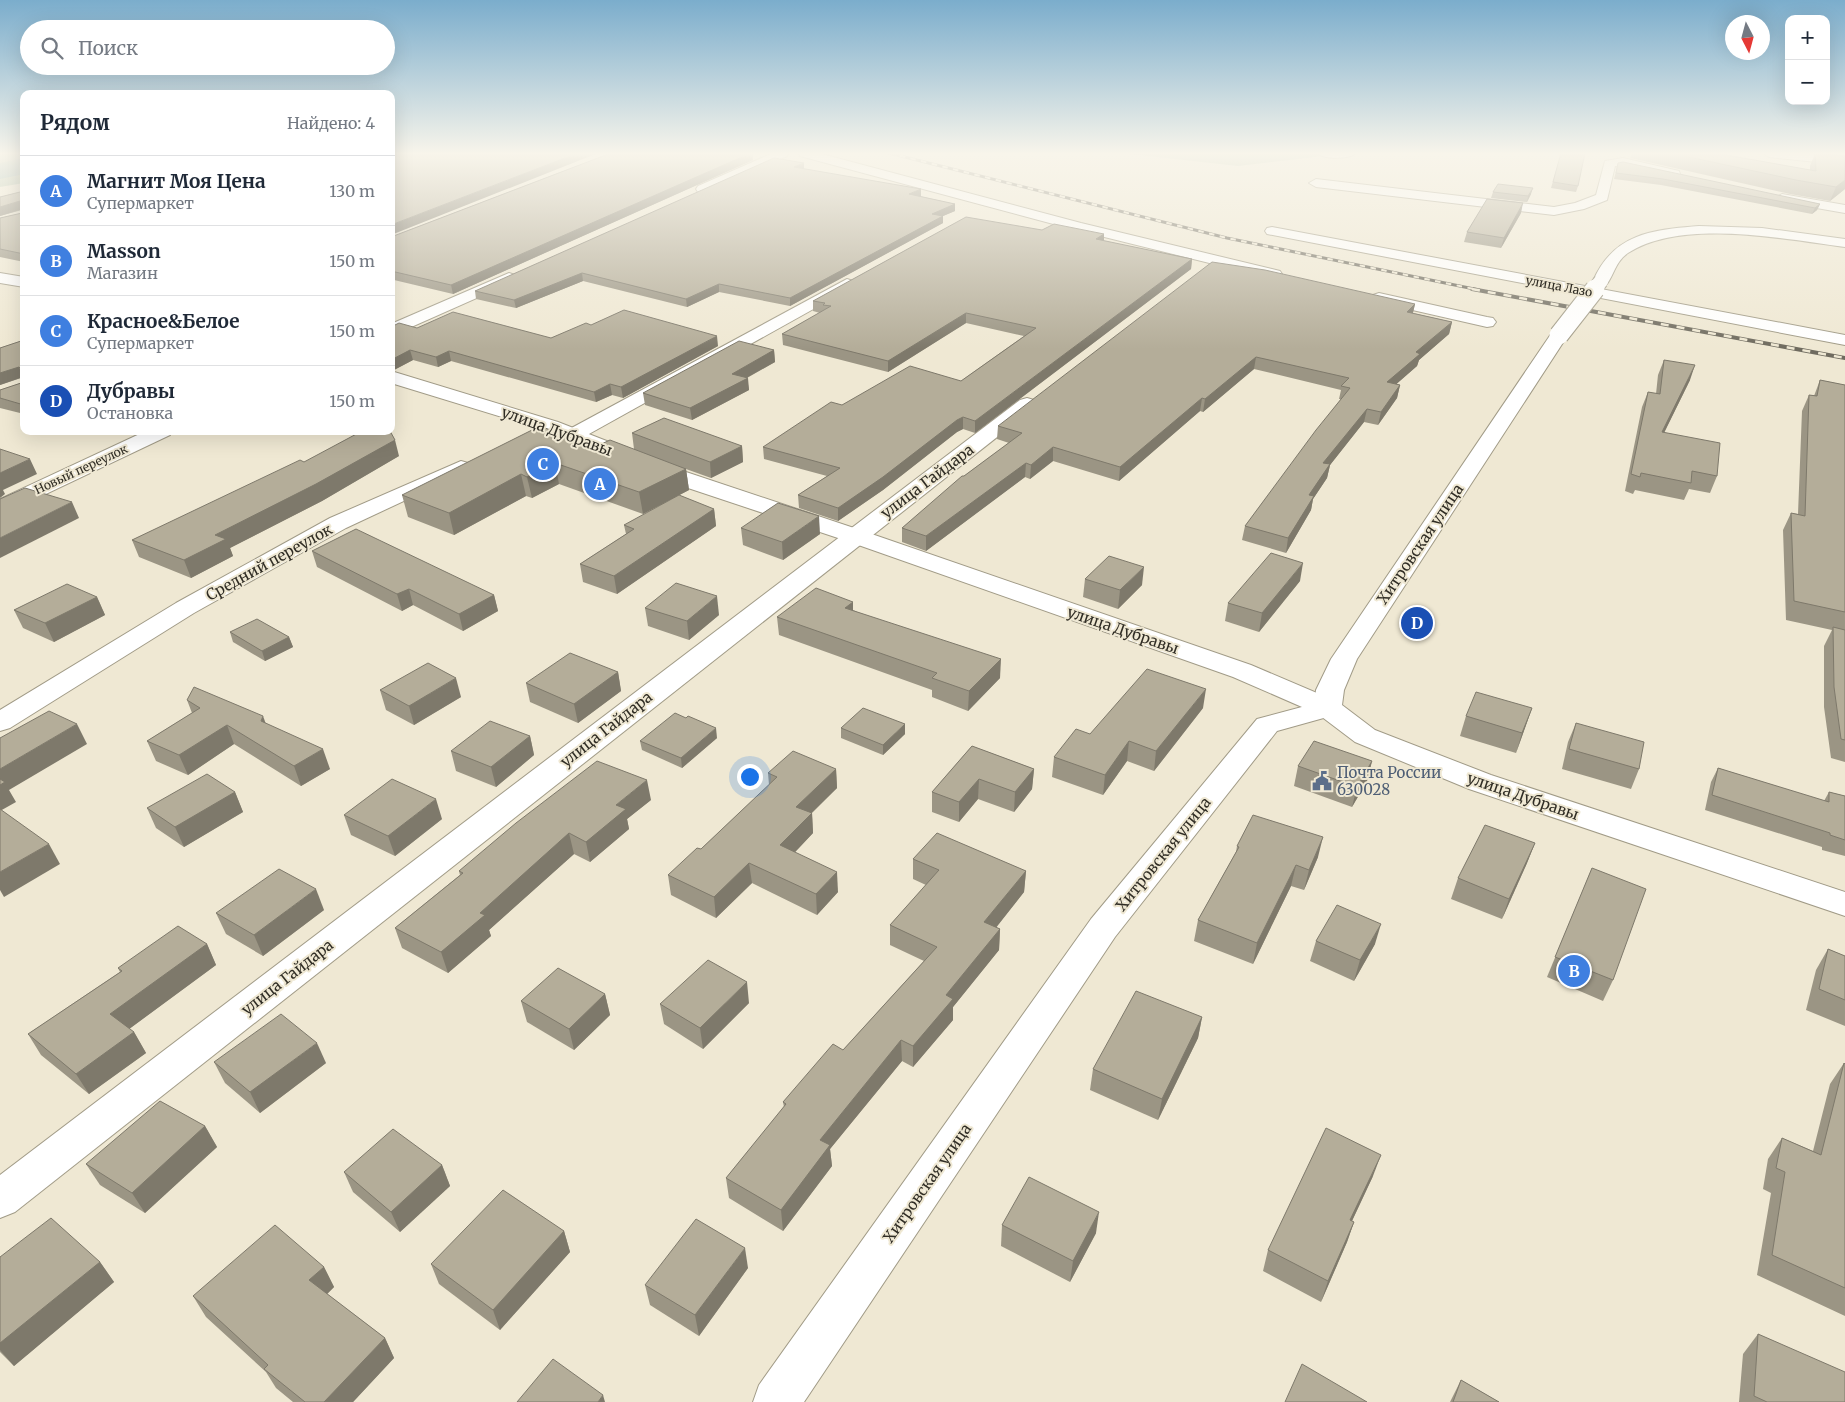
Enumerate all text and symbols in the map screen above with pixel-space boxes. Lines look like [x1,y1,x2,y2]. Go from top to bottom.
north arrow [1725,15,1770,60]
map controls [1785,15,1830,105]
button: + [1785,15,1830,60]
search box [20,20,395,75]
icon: search [38,34,66,62]
text: Поиск [78,36,138,60]
button: − [1785,60,1830,105]
text: Рядом [40,109,110,136]
text: Найдено: 4 [287,113,375,133]
text: Магнит Моя Цена [87,169,266,193]
text: A [50,181,62,201]
text: 130 m [329,181,375,201]
text: Супермаркет [87,193,194,213]
text: Masson [87,239,161,263]
text: B [50,251,62,271]
text: 150 m [329,251,375,271]
text: Магазин [87,263,158,283]
street label: улица Лазо [1524,272,1594,300]
text: Красное&Белое [87,309,240,333]
text: C [51,321,61,341]
text: 150 m [329,321,375,341]
text: Супермаркет [87,333,194,353]
text: Дубравы [87,379,175,403]
text: D [50,391,62,411]
text: 150 m [329,391,375,411]
street label: улица Дубравы [499,402,615,460]
text: Остановка [87,403,173,423]
street label: улица Гайдара [877,440,977,522]
street label: Новый переулок [32,441,130,497]
pin: C [527,445,559,483]
pin: A [584,465,616,503]
street label: Хитровская улица [1373,480,1467,608]
street label: Средний переулок [203,519,336,605]
street label: улица Дубравы [1065,602,1181,658]
pin: D [1401,604,1433,642]
street label: улица Гайдара [556,687,656,771]
place label: Почта России 630028 [1337,763,1441,799]
your location [737,764,763,790]
street label: улица Дубравы [1465,768,1581,824]
public building icon: Почта России 630028 [1311,770,1333,792]
street label: Хитровская улица [1111,793,1215,915]
street label: улица Гайдара [237,935,337,1019]
pin: B [1558,952,1590,990]
street label: Хитровская улица [879,1120,975,1246]

